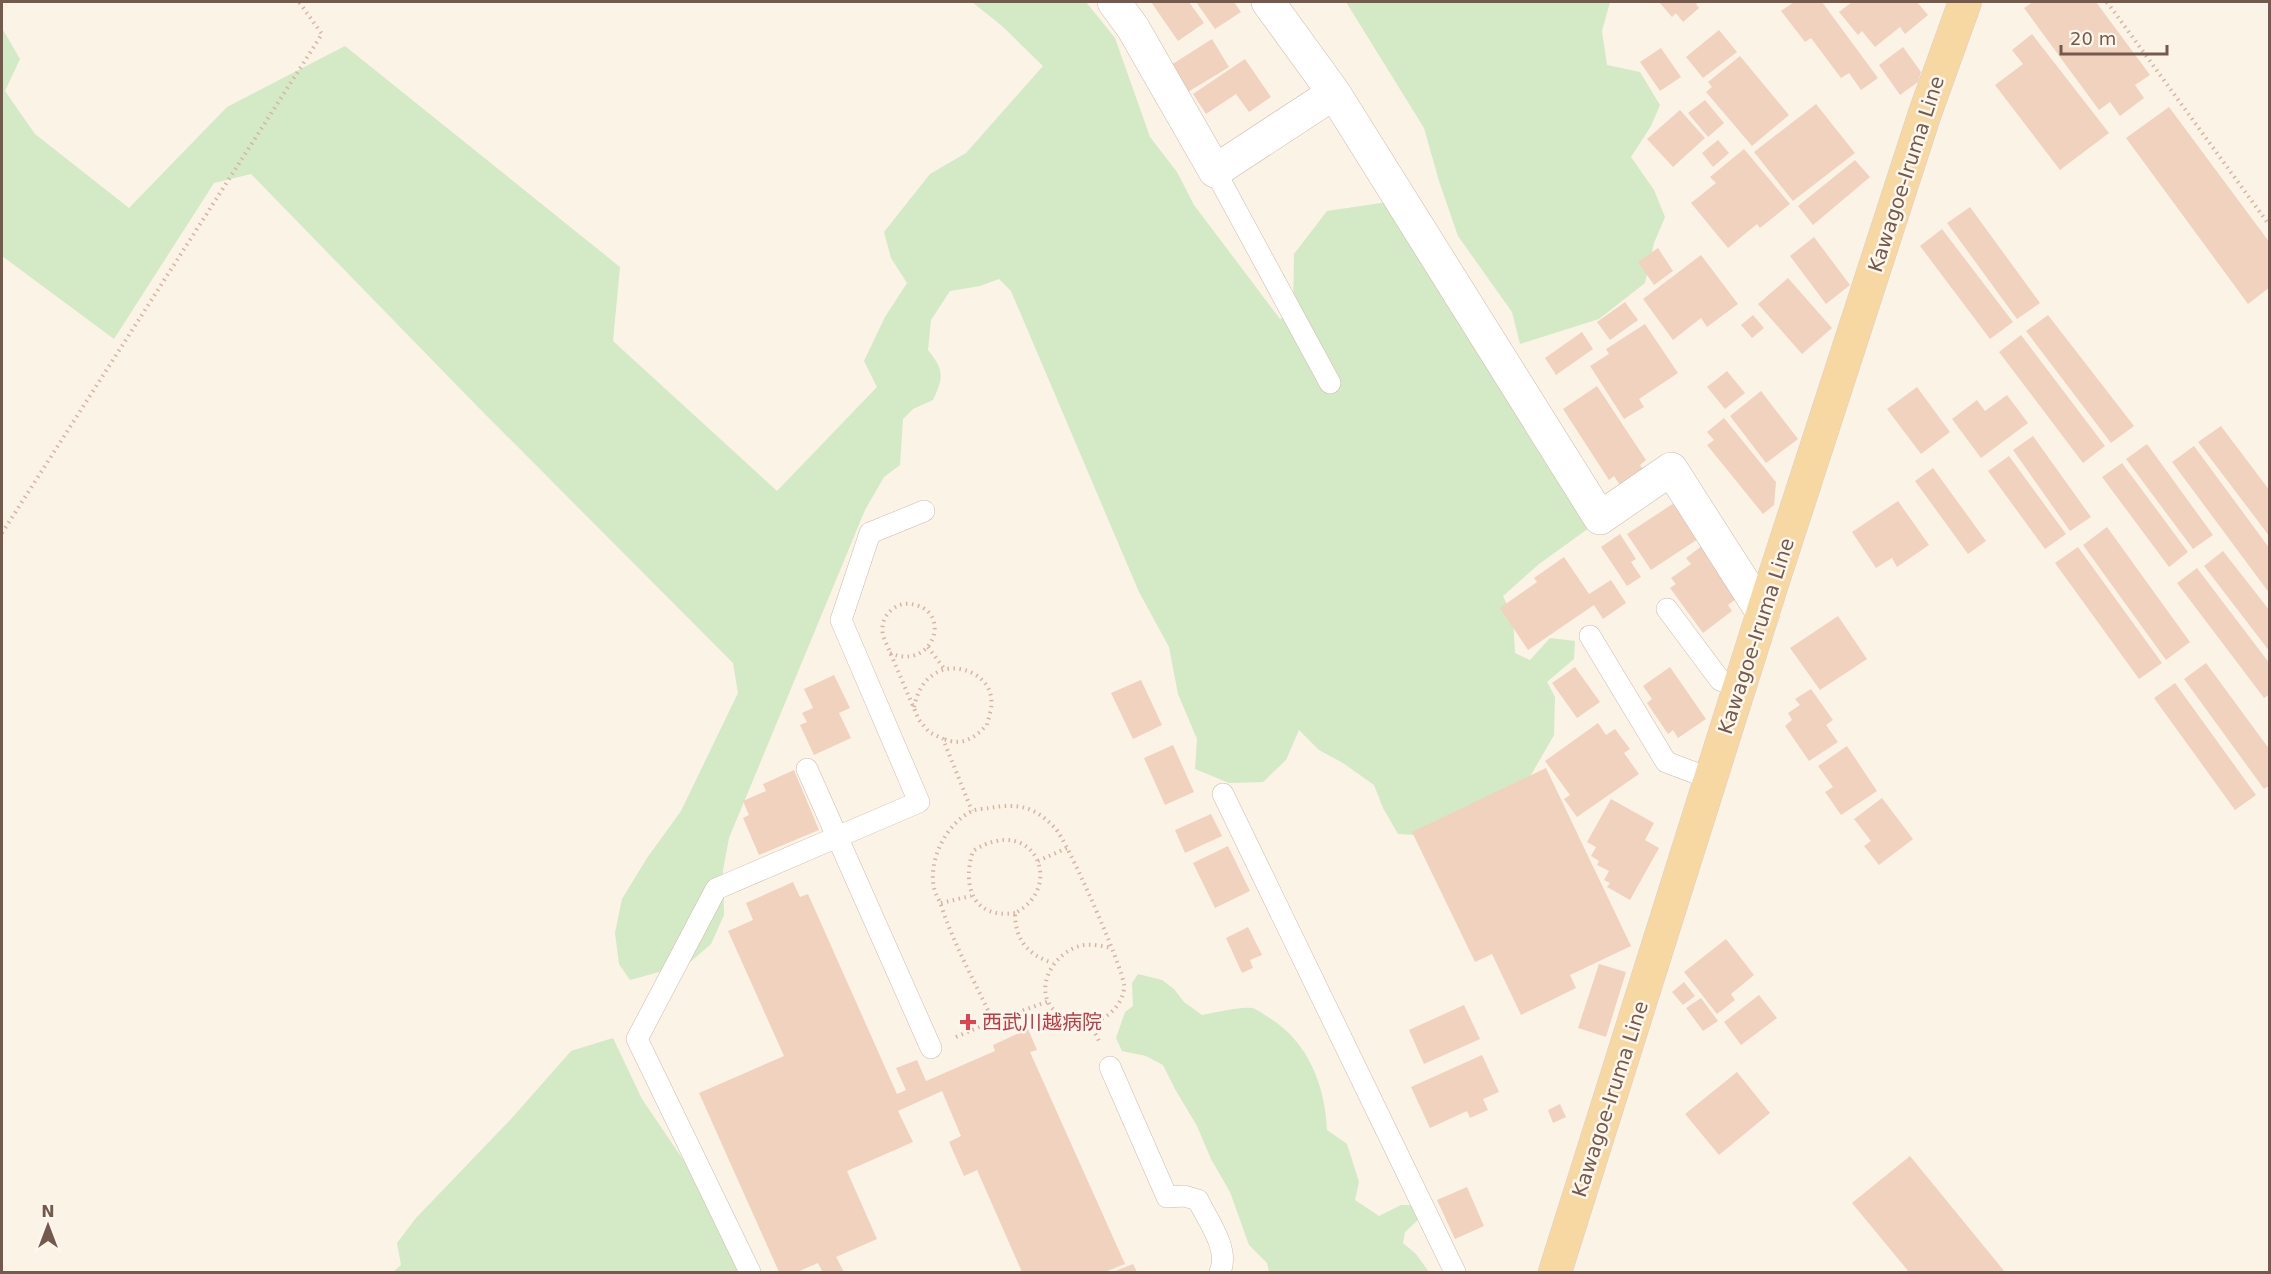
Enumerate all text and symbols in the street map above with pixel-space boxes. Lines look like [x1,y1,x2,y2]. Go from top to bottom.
scale bar [2061,18,2168,56]
text: 20 m [2070,28,2116,49]
street label: Kawagoe-Iruma Line [1863,73,1949,275]
street label: Kawagoe-Iruma Line [1713,535,1799,737]
street label: Kawagoe-Iruma Line [1567,998,1653,1200]
place label: 西武川越病院 [982,1010,1102,1034]
marker: 西武川越病院 [959,1013,977,1031]
north arrow [18,1196,78,1256]
text: N [41,1202,55,1221]

